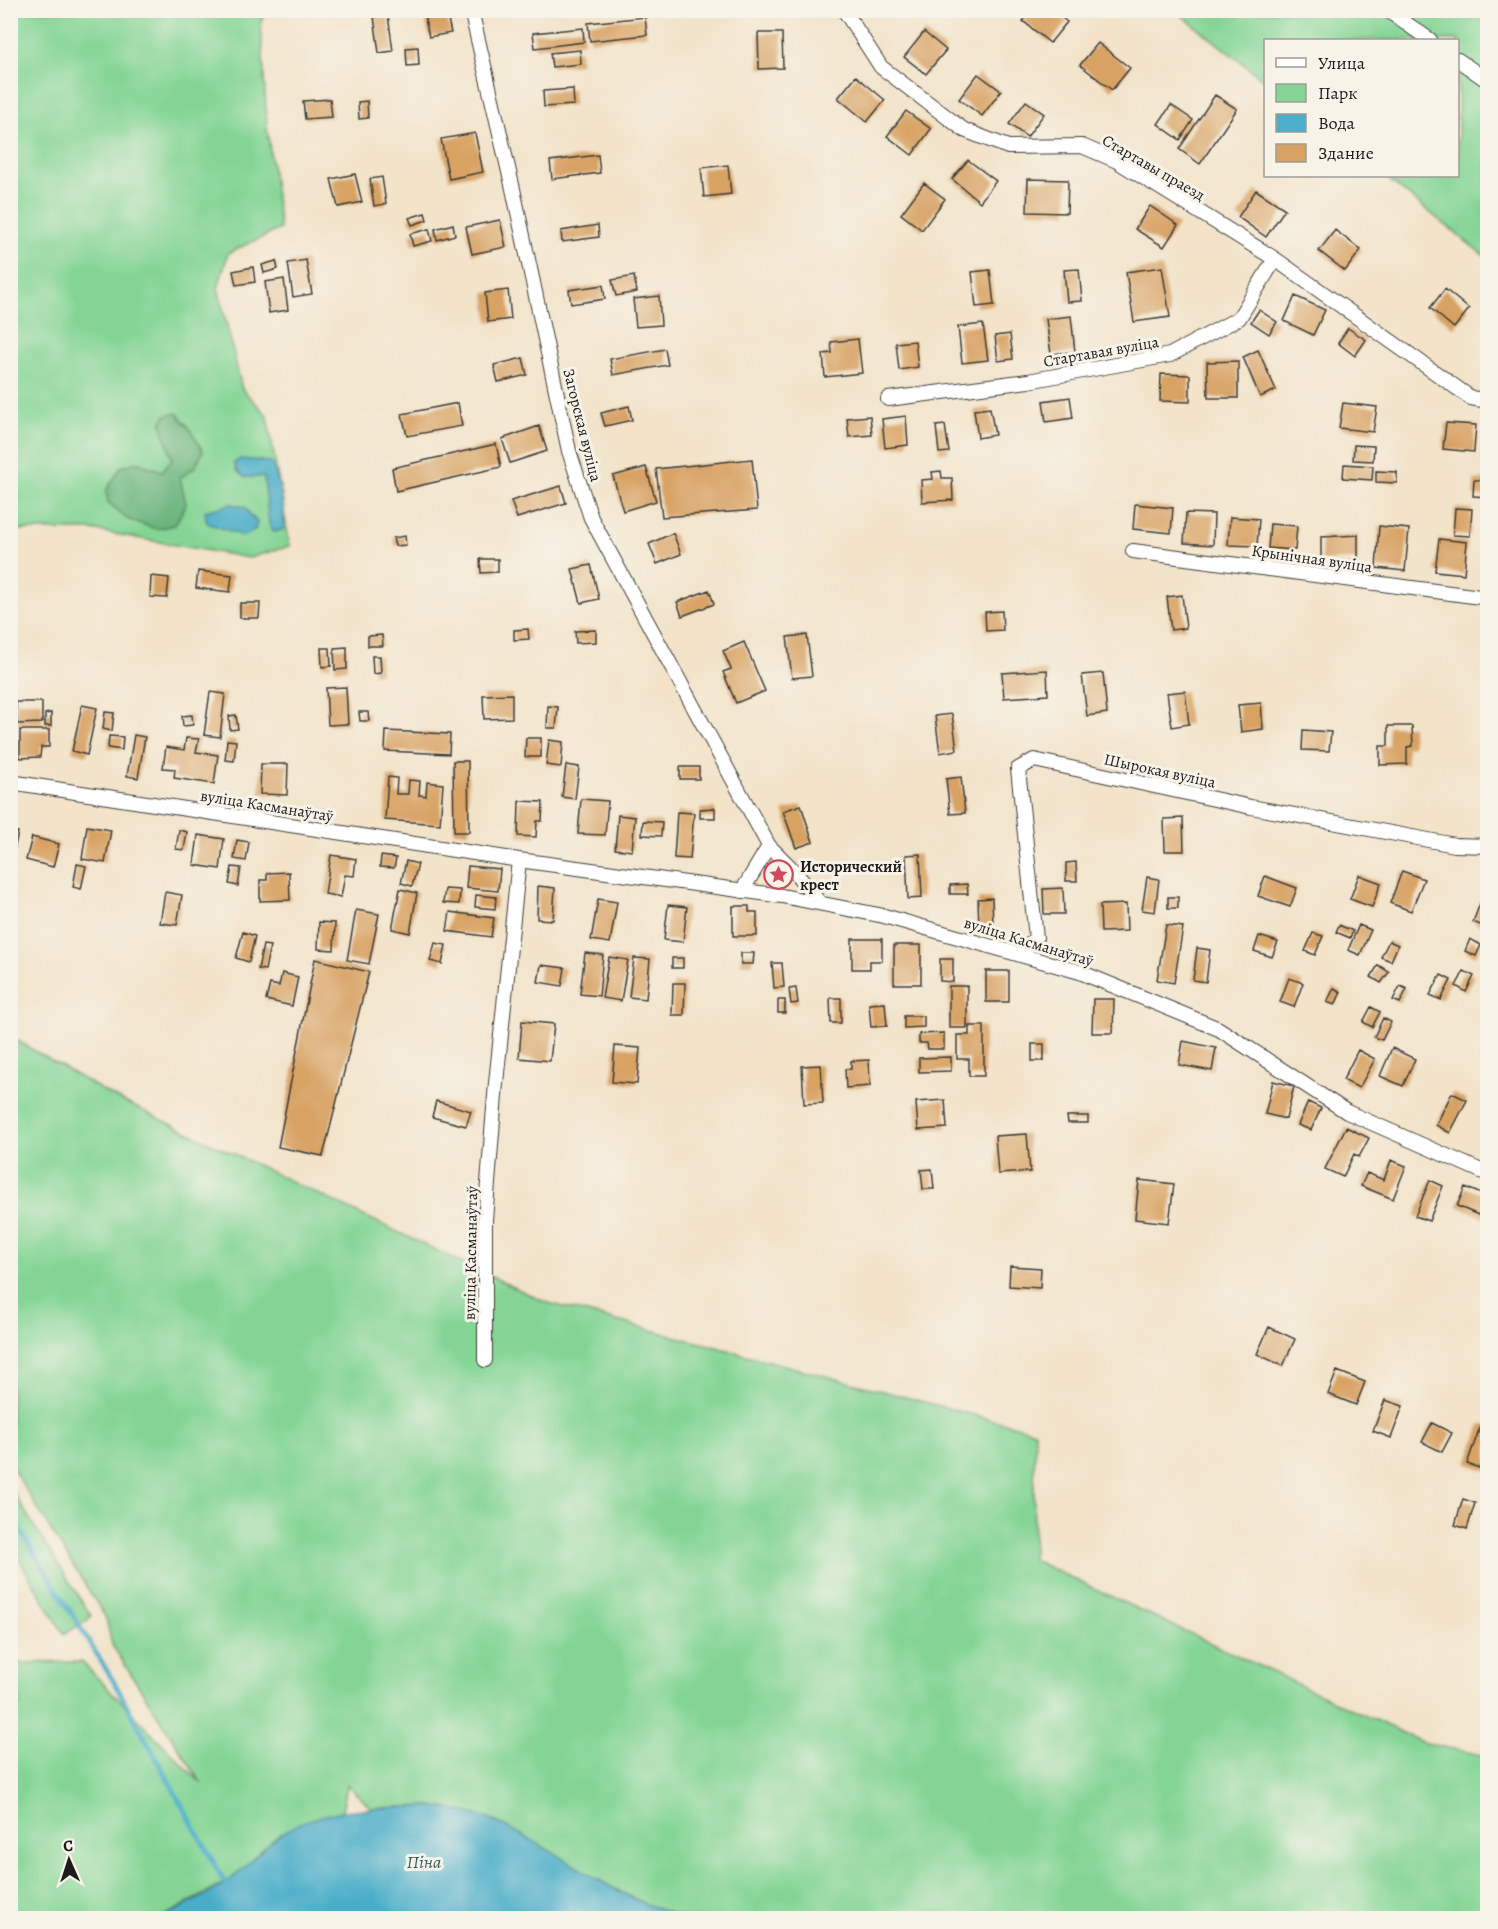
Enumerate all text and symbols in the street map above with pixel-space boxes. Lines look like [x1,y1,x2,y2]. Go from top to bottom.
legend [1264,39,1459,177]
text: Улица [1318,51,1366,75]
text: Парк [1318,81,1358,105]
text: Вода [1318,111,1356,135]
street label: Стартавы праезд [1098,129,1209,206]
text: Здание [1318,141,1374,165]
street label: Стартавая вуліца [1042,331,1161,373]
street label: Загорская вуліца [557,366,607,485]
street label: Крынічная вуліца [1250,540,1374,578]
street label: Шырокая вуліца [1102,748,1218,794]
street label: вуліца Касманаўтаў [199,785,336,827]
place label: Исторический крест [800,856,902,896]
place icon: Исторический крест [763,859,795,891]
street label: вуліца Касманаўтаў [961,912,1097,972]
street label: вуліца Касманаўтаў [459,1185,483,1320]
north arrow [39,1830,99,1890]
text: С [63,1835,74,1857]
water label: Піна [407,1850,441,1874]

